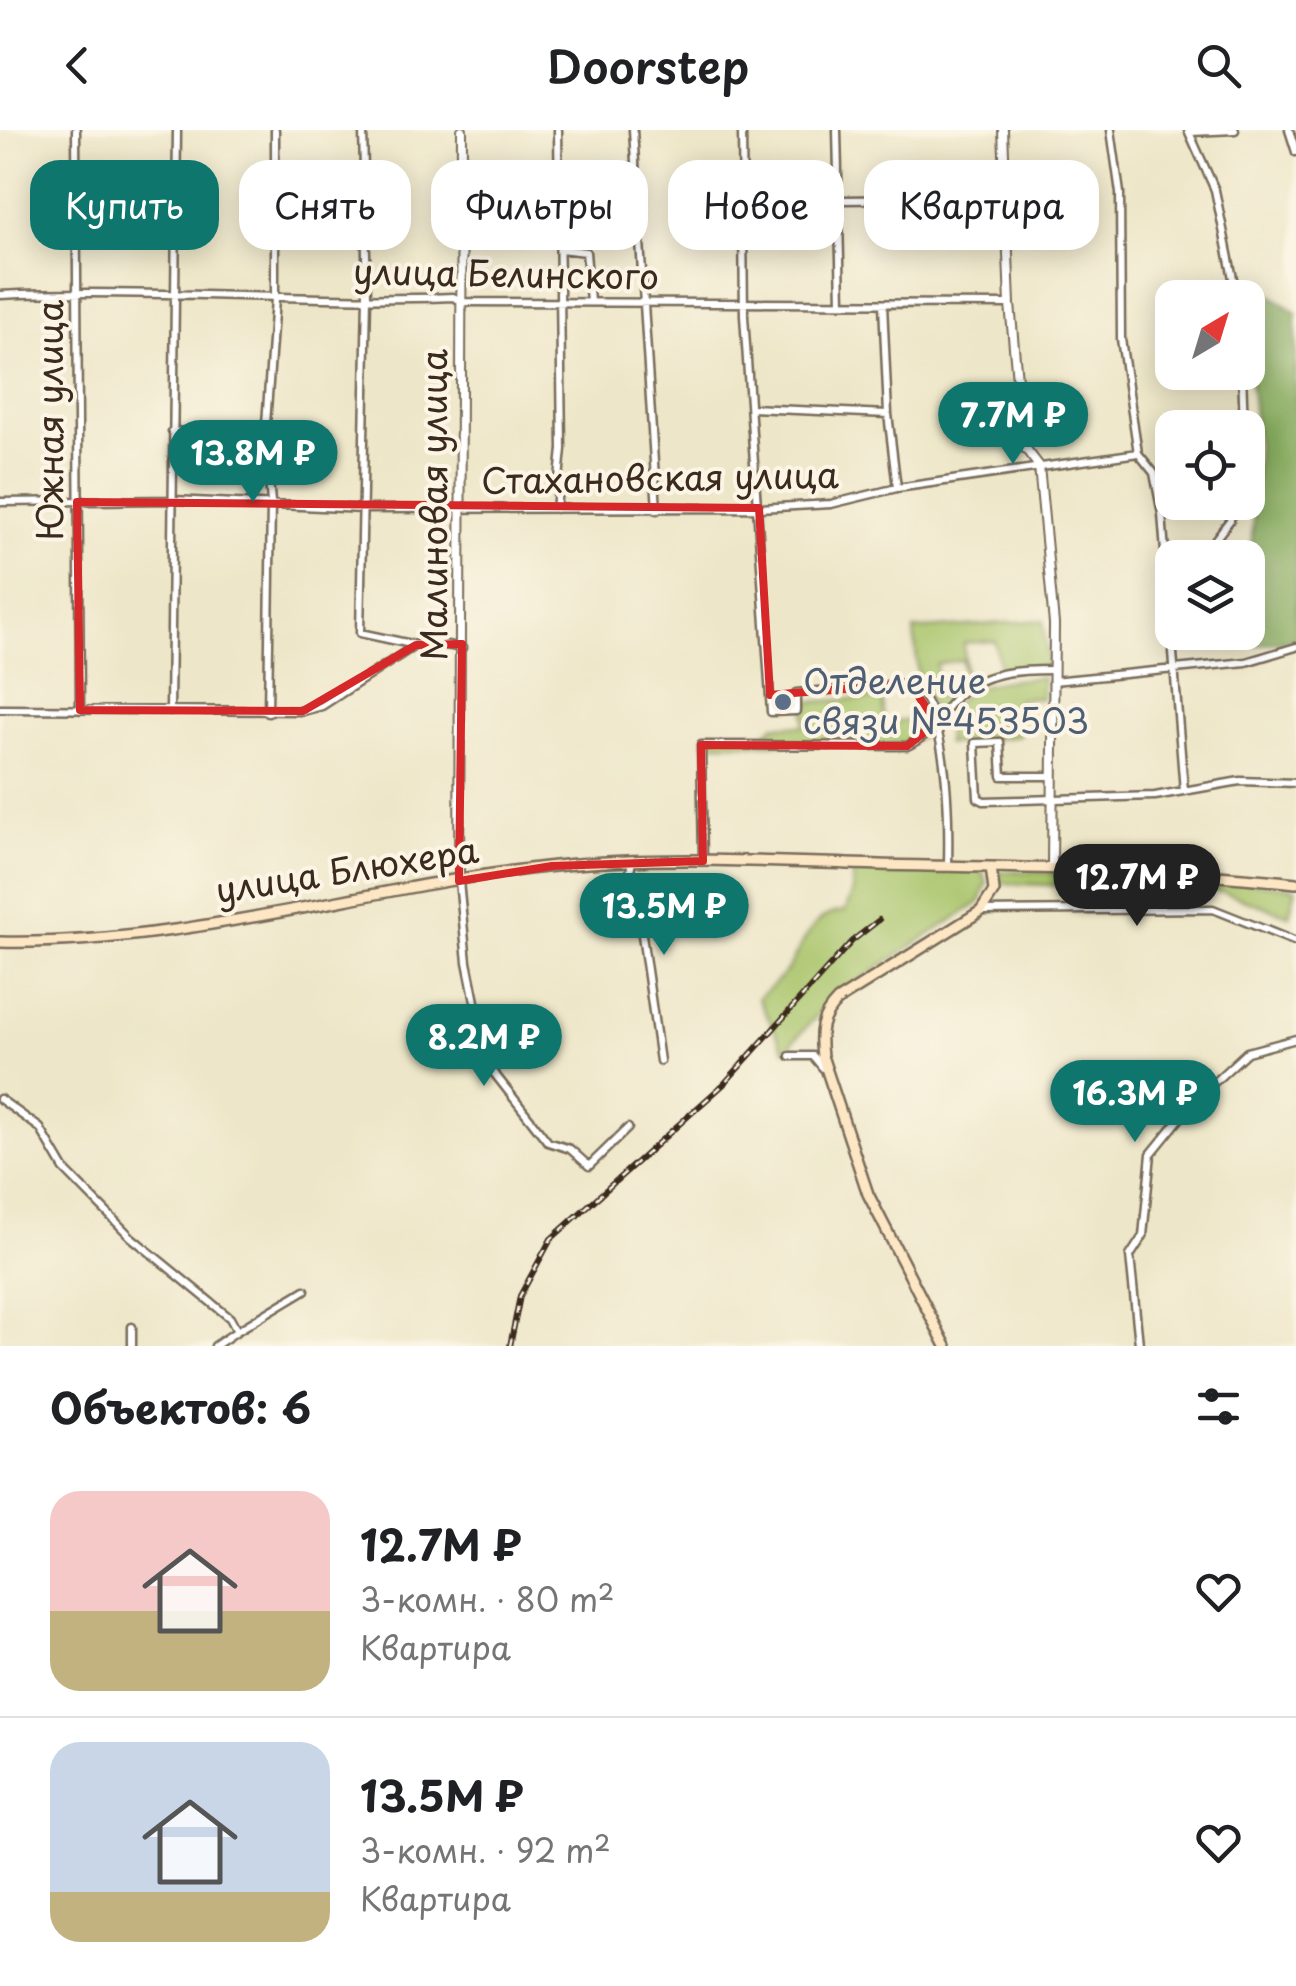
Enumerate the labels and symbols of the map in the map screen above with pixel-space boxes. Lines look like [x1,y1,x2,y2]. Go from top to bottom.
street label: улица Белинского [353,243,660,302]
north arrow [1155,280,1265,390]
street label: Южная улица [22,300,75,540]
street label: Малиновая улица [406,349,459,661]
pin: 7.7M ₽ [932,382,1094,467]
pin: 13.8M ₽ [161,420,345,505]
street label: Стахановская улица [481,447,839,506]
place label: Отделение связи №453503 [803,653,1089,746]
marker: Отделение связи №453503 [772,691,794,713]
street label: улица Блюхера [211,822,482,915]
pin: 12.7M ₽ [1045,844,1229,929]
pin: 13.5M ₽ [572,873,756,958]
pin: 8.2M ₽ [403,1004,565,1089]
pin: 16.3M ₽ [1043,1060,1227,1145]

